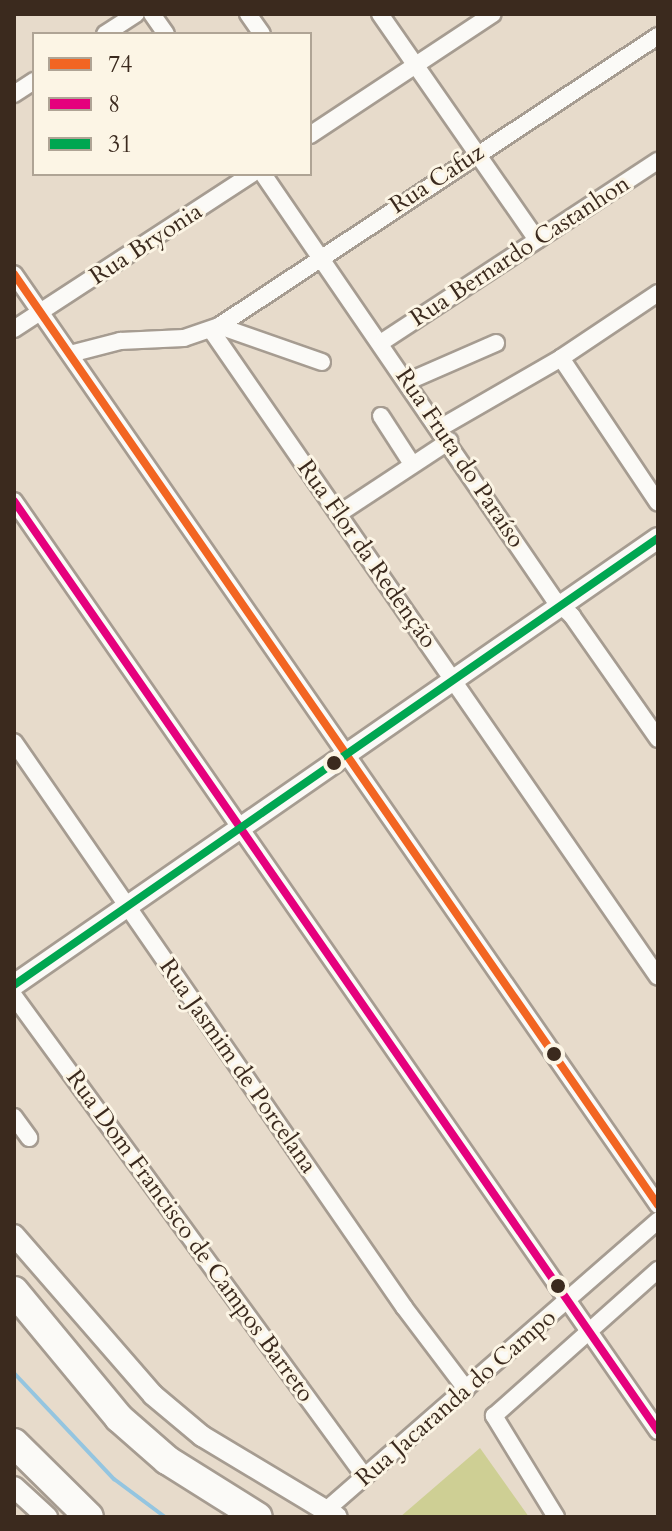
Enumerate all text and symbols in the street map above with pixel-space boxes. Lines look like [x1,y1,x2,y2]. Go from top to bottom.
legend [32,32,312,176]
text: 74 [108,48,133,81]
text: 8 [108,88,120,121]
text: 31 [108,128,133,161]
street label: Rua Cafuz [384,138,490,220]
street label: Rua Bernardo Castanhon [405,169,635,333]
street label: Rua Bryonia [84,197,208,291]
street label: Rua Fruta do Paraíso [389,363,531,553]
street label: Rua Flor da Redenção [291,454,443,654]
unlabelled marker [326,755,342,771]
street label: Rua Jasmim de Porcelana [153,953,323,1179]
unlabelled marker [546,1046,562,1062]
street label: Rua Dom Francisco de Campos Barreto [60,1064,320,1408]
unlabelled marker [550,1278,566,1294]
street label: Rua Jacaranda do Campo [350,1303,562,1493]

